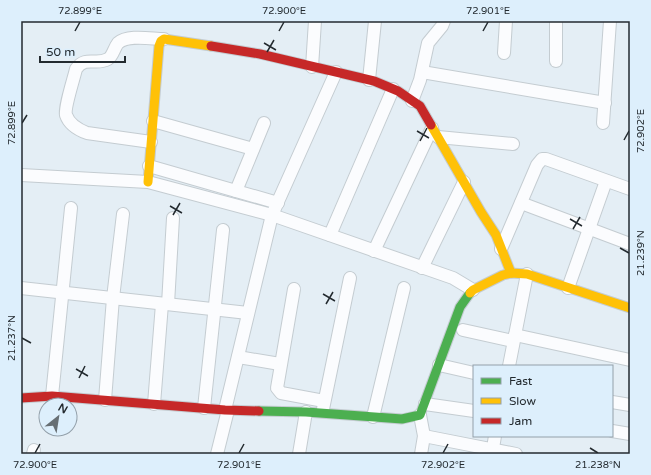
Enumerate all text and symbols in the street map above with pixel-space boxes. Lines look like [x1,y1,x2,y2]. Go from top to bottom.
text: 72.899°E [58,5,102,17]
text: 72.900°E [262,5,306,17]
text: 72.901°E [466,5,510,17]
scale bar [40,38,125,64]
text: 50 m [46,45,75,59]
text: 72.899°E [6,101,18,145]
text: 72.902°E [635,109,647,153]
text: 21.239°N [635,230,647,276]
text: 21.237°N [6,315,18,361]
legend [473,365,613,437]
text: Fast [509,374,533,388]
text: Slow [509,394,536,408]
north arrow [38,397,78,437]
text: N [56,401,70,417]
text: Jam [509,414,532,428]
text: 72.900°E [13,459,57,471]
text: 72.901°E [217,459,261,471]
text: 72.902°E [421,459,465,471]
text: 21.238°N [575,459,621,471]

